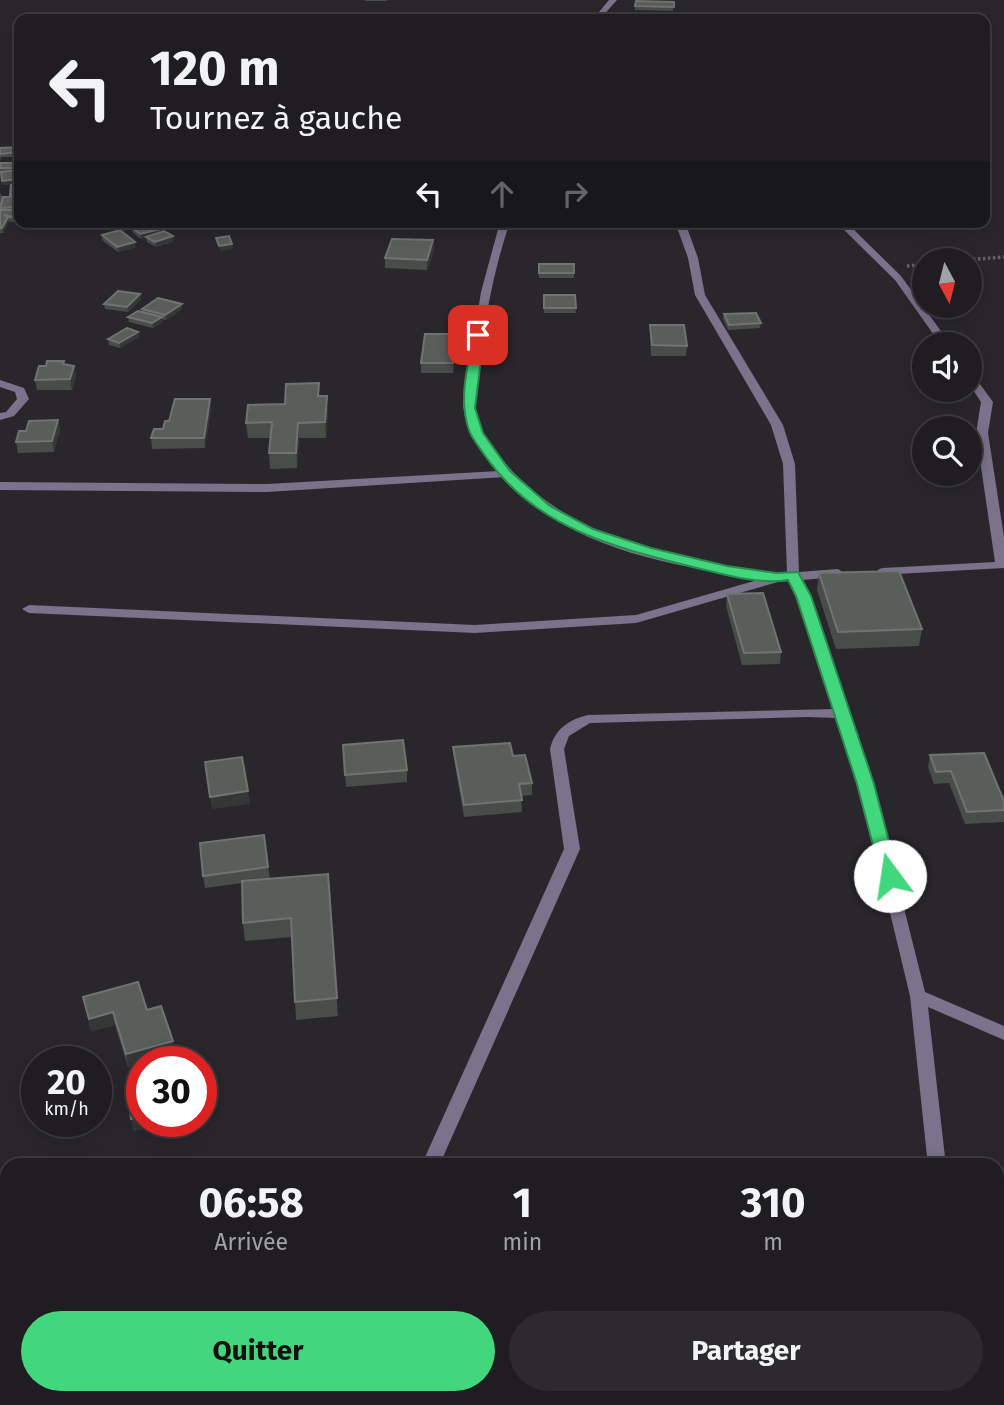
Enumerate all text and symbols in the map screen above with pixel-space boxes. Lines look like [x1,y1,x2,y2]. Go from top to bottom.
text: 120 m [150,39,280,98]
icon: left [35,42,126,133]
text: Tournez à gauche [150,99,402,137]
icon: left [410,175,448,213]
icon: ahead [483,175,521,213]
icon: right [556,175,594,213]
north arrow [912,248,982,318]
map controls [912,248,982,486]
pin [448,305,508,365]
icon: arrive [459,316,497,354]
button: sound [912,332,982,402]
button: search [912,416,982,486]
position arrow [853,839,927,913]
speed limit sign: 30 [126,1046,217,1137]
text: 20 [47,1061,86,1103]
text: km/h [44,1098,89,1120]
text: 06:58 [198,1178,304,1228]
text: 1 [513,1178,532,1228]
text: 310 [741,1178,806,1228]
text: Arrivée [214,1228,288,1256]
text: min [502,1228,542,1256]
text: m [763,1228,783,1256]
button: Quitter [21,1311,495,1391]
button: Partager [509,1311,983,1391]

